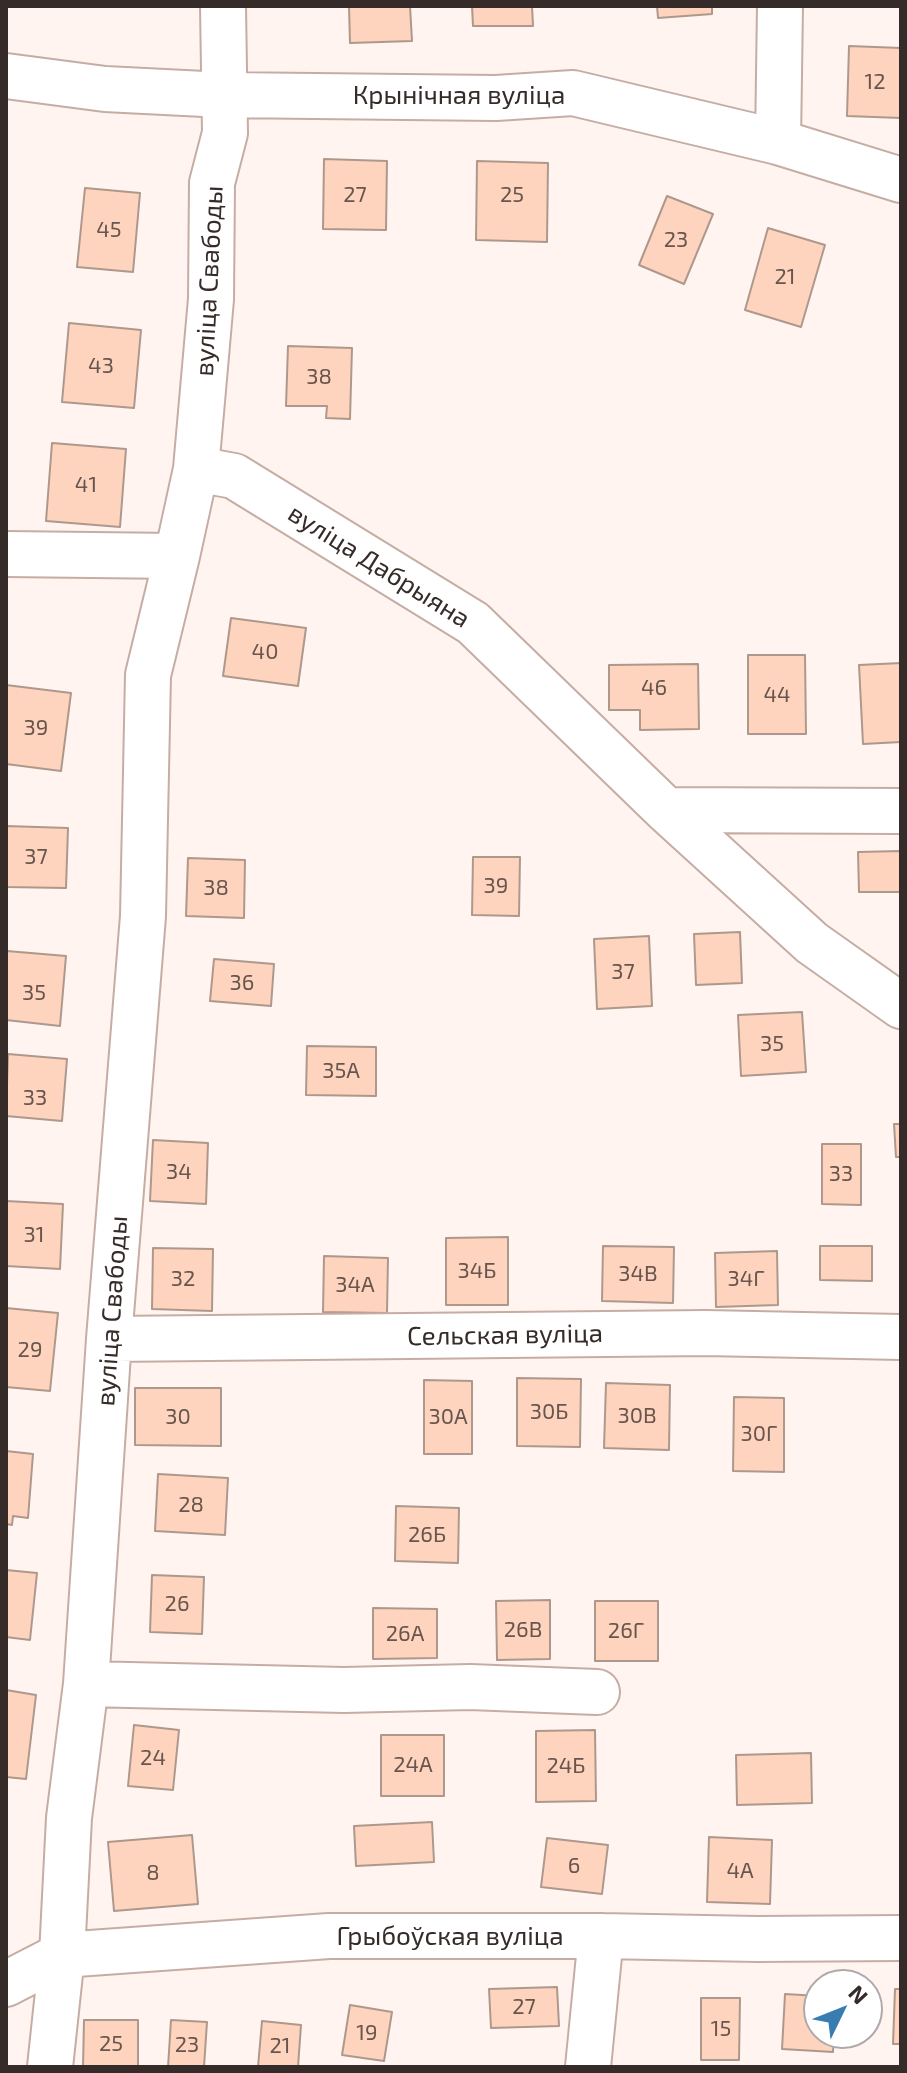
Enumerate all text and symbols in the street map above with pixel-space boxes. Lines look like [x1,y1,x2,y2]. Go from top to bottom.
house number: 12 [864,69,886,95]
street label: Крынічная вуліца [353,79,565,111]
house number: 27 [343,182,367,208]
house number: 25 [500,182,524,208]
street label: вуліца Свабоды [188,185,230,377]
house number: 45 [96,217,122,243]
house number: 23 [664,227,688,253]
house number: 21 [774,264,796,290]
house number: 43 [88,353,114,379]
house number: 38 [306,364,332,390]
house number: 41 [75,472,97,498]
street label: вуліца Дабрыяна [282,497,476,635]
house number: 40 [252,639,278,665]
house number: 46 [641,675,667,701]
house number: 44 [763,682,791,708]
house number: 39 [24,715,48,741]
house number: 37 [24,844,48,870]
house number: 39 [484,873,508,899]
house number: 38 [203,875,229,901]
house number: 37 [611,959,635,985]
house number: 36 [230,970,254,996]
house number: 35 [22,980,46,1006]
house number: 35 [760,1031,784,1057]
house number: 35А [322,1058,360,1084]
house number: 33 [23,1085,47,1111]
house number: 34 [166,1159,192,1185]
house number: 33 [829,1161,853,1187]
street label: вуліца Свабоды [90,1215,134,1407]
house number: 31 [24,1222,44,1248]
house number: 34Б [458,1258,496,1284]
house number: 34В [618,1261,658,1287]
house number: 32 [171,1266,195,1292]
house number: 34Г [727,1266,765,1292]
house number: 34А [335,1272,375,1298]
street label: Сельская вуліца [407,1318,603,1352]
house number: 29 [18,1337,42,1363]
house number: 30Б [530,1399,568,1425]
house number: 30В [617,1403,657,1429]
house number: 30 [165,1404,191,1430]
house number: 30А [428,1404,468,1430]
house number: 30Г [741,1421,777,1447]
house number: 28 [178,1492,204,1518]
house number: 26Б [408,1522,446,1548]
house number: 26 [165,1591,189,1617]
house number: 26В [504,1617,542,1643]
house number: 26Г [608,1618,644,1644]
house number: 26А [386,1621,424,1647]
house number: 24 [140,1745,166,1771]
house number: 24А [393,1752,433,1778]
house number: 24Б [546,1753,586,1779]
house number: 6 [568,1853,580,1879]
house number: 4А [726,1858,754,1884]
house number: 8 [146,1860,160,1886]
street label: Грыбоўская вуліца [336,1920,564,1952]
north arrow [803,1969,883,2049]
text: N [844,1979,874,2009]
house number: 27 [512,1994,536,2020]
house number: 15 [711,2016,731,2042]
house number: 19 [356,2020,378,2046]
house number: 25 [99,2031,123,2057]
house number: 23 [175,2032,199,2058]
house number: 21 [269,2033,291,2059]

